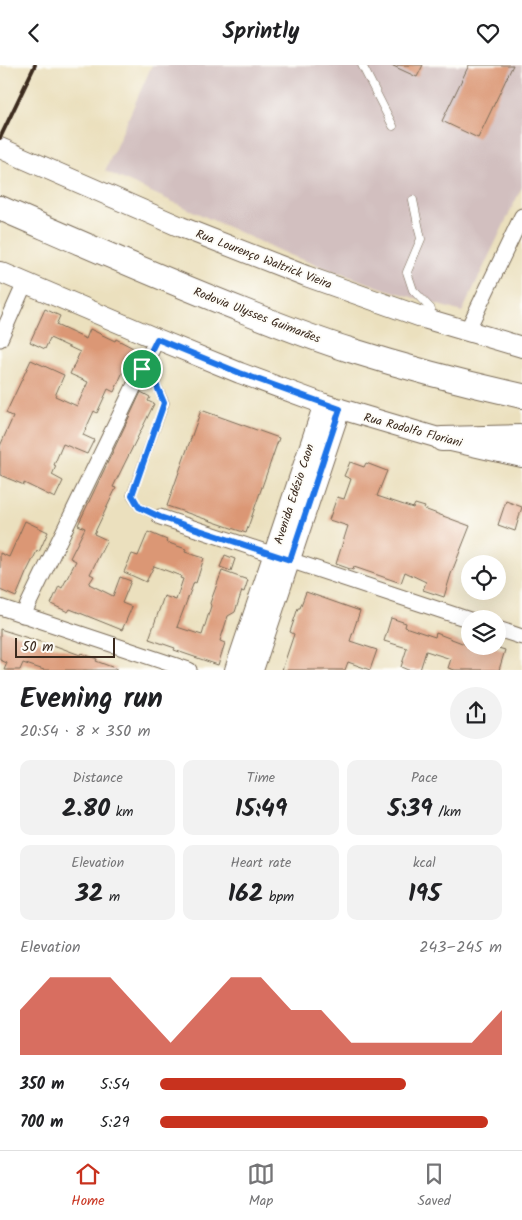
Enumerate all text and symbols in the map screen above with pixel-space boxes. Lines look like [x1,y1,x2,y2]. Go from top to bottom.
text: Sprintly [222,15,300,50]
icon: back [20,19,48,47]
icon: heart [474,19,502,47]
street label: Rua Lourenço Waltrick Vieira [193,225,335,294]
street label: Rodovia Ulysses Guimarães [190,282,323,348]
pin [121,348,163,390]
icon: arrive [128,355,156,383]
street label: Rua Rodolfo Floriani [362,408,465,453]
street label: Avenida Edézio Caon [269,441,320,547]
map controls [461,555,506,655]
button: locate [461,555,506,600]
button: layers [461,610,506,655]
scale bar [15,635,115,658]
text: 50 m [22,636,53,658]
text: Evening run [20,677,163,722]
button: share [450,687,502,739]
text: 20:54 · 8 × 350 m [20,719,150,744]
text: Distance [73,767,123,789]
text: Time [247,767,275,789]
text: Pace [411,767,438,789]
text: 2.80 [62,789,110,829]
text: 15:49 [235,789,287,829]
text: 5:39 [388,789,433,829]
text: km [110,801,133,823]
text: /km [433,801,461,823]
text: Elevation [71,852,124,874]
text: Heart rate [231,852,291,874]
text: kcal [413,852,436,874]
text: 32 [75,874,103,914]
text: 162 [228,874,263,914]
text: 195 [408,874,441,914]
text: m [103,886,120,908]
text: bpm [263,886,294,908]
text: Elevation [20,935,81,960]
text: 243–245 m [419,935,502,960]
text: 350 m [20,1072,64,1097]
text: 5:54 [100,1072,130,1097]
text: 700 m [20,1110,63,1135]
text: 5:29 [100,1110,130,1135]
tab: Home [71,1160,104,1212]
tab: Map [247,1160,275,1212]
tab: Saved [418,1160,451,1212]

